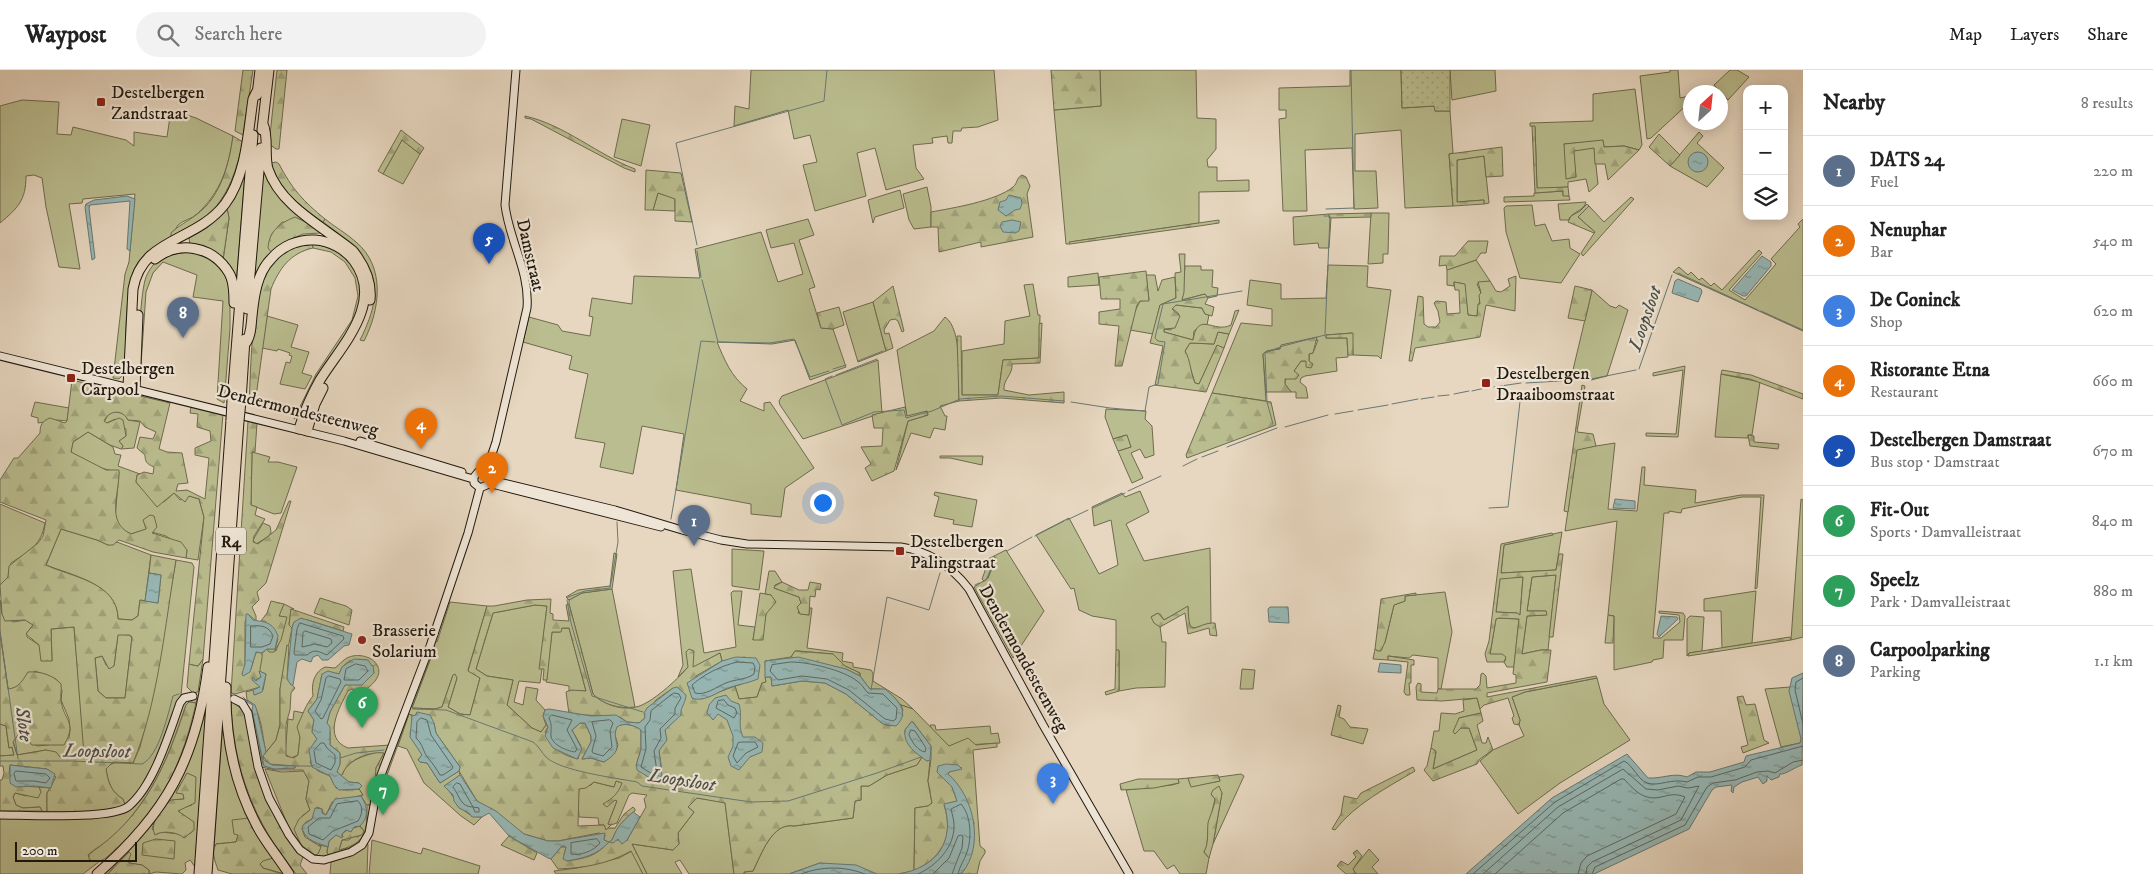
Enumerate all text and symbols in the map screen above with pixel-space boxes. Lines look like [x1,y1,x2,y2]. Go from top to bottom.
search box [136,12,486,57]
text: Waypost [25,20,106,50]
icon: search [154,21,182,49]
text: Search here [194,23,282,46]
text: Map [1949,24,1982,46]
text: Layers [2010,24,2059,46]
text: Share [2087,24,2128,46]
place label: Destelbergen Zandstraat [111,82,205,125]
north arrow [1683,85,1728,130]
map controls [1743,85,1788,220]
button: + [1743,85,1788,130]
text: Nearby [1823,90,1885,116]
text: 8 results [2081,93,2133,113]
marker: Destelbergen Zandstraat [95,96,107,108]
button: − [1743,130,1788,175]
text: DATS 24 [1870,149,1944,172]
text: 1 [1836,161,1842,181]
text: 220 m [2093,161,2133,181]
text: Fuel [1870,172,1899,192]
button: layers [1743,175,1788,220]
street label: Damstraat [511,217,549,294]
text: Nenuphar [1870,219,1947,242]
pin: 5 [473,223,505,264]
text: 2 [1835,231,1843,251]
text: 540 m [2093,231,2133,251]
text: Bar [1870,242,1893,262]
water label: Loopsloot [1623,282,1669,355]
text: De Coninck [1870,289,1960,312]
pin: 8 [167,297,199,338]
text: 3 [1836,301,1842,321]
text: 620 m [2093,301,2133,321]
text: Shop [1870,312,1903,332]
place label: Destelbergen Carpool [81,358,175,401]
text: Ristorante Etna [1870,359,1990,382]
place label: Destelbergen Draaiboomstraat [1496,363,1615,406]
text: 4 [1834,371,1844,391]
text: 660 m [2092,371,2133,391]
marker: Destelbergen Carpool [65,372,77,384]
marker: Destelbergen Draaiboomstraat [1480,377,1492,389]
street label: Dendermondesteenweg [215,380,381,442]
text: Restaurant [1870,382,1938,402]
pin: 4 [405,408,437,449]
text: Destelbergen Damstraat [1870,429,2051,452]
text: 5 [1835,441,1843,461]
text: 670 m [2092,441,2133,461]
pin: 2 [476,452,508,493]
text: Bus stop · Damstraat [1870,452,2000,472]
your location [810,490,836,516]
text: Fit-Out [1870,499,1929,522]
pin: 1 [678,505,710,546]
text: 6 [1835,511,1843,531]
text: 840 m [2092,511,2133,531]
text: Sports · Damvalleistraat [1870,522,2021,542]
road number: R4 [216,528,246,554]
place label: Destelbergen Palingstraat [910,531,1004,574]
marker: Destelbergen Palingstraat [894,545,906,557]
text: Speelz [1870,569,1919,592]
street label: Dendermondesteenweg [973,581,1073,736]
text: 7 [1835,581,1843,601]
text: 880 m [2093,581,2133,601]
text: Park · Damvalleistraat [1870,592,2011,612]
place label: Brasserie Solarium [372,620,437,663]
marker: Brasserie Solarium [356,634,368,646]
text: Carpoolparking [1870,639,1990,662]
text: 8 [1835,651,1843,671]
text: 1.1 km [2094,651,2133,671]
text: Parking [1870,662,1920,682]
pin: 6 [346,687,378,728]
water label: Slote [10,705,37,743]
water label: Loopsloot [62,739,132,765]
pin: 3 [1037,763,1069,804]
water label: Loopsloot [646,764,718,798]
pin: 7 [367,774,399,815]
scale bar [15,839,138,862]
text: 200 m [22,842,57,860]

